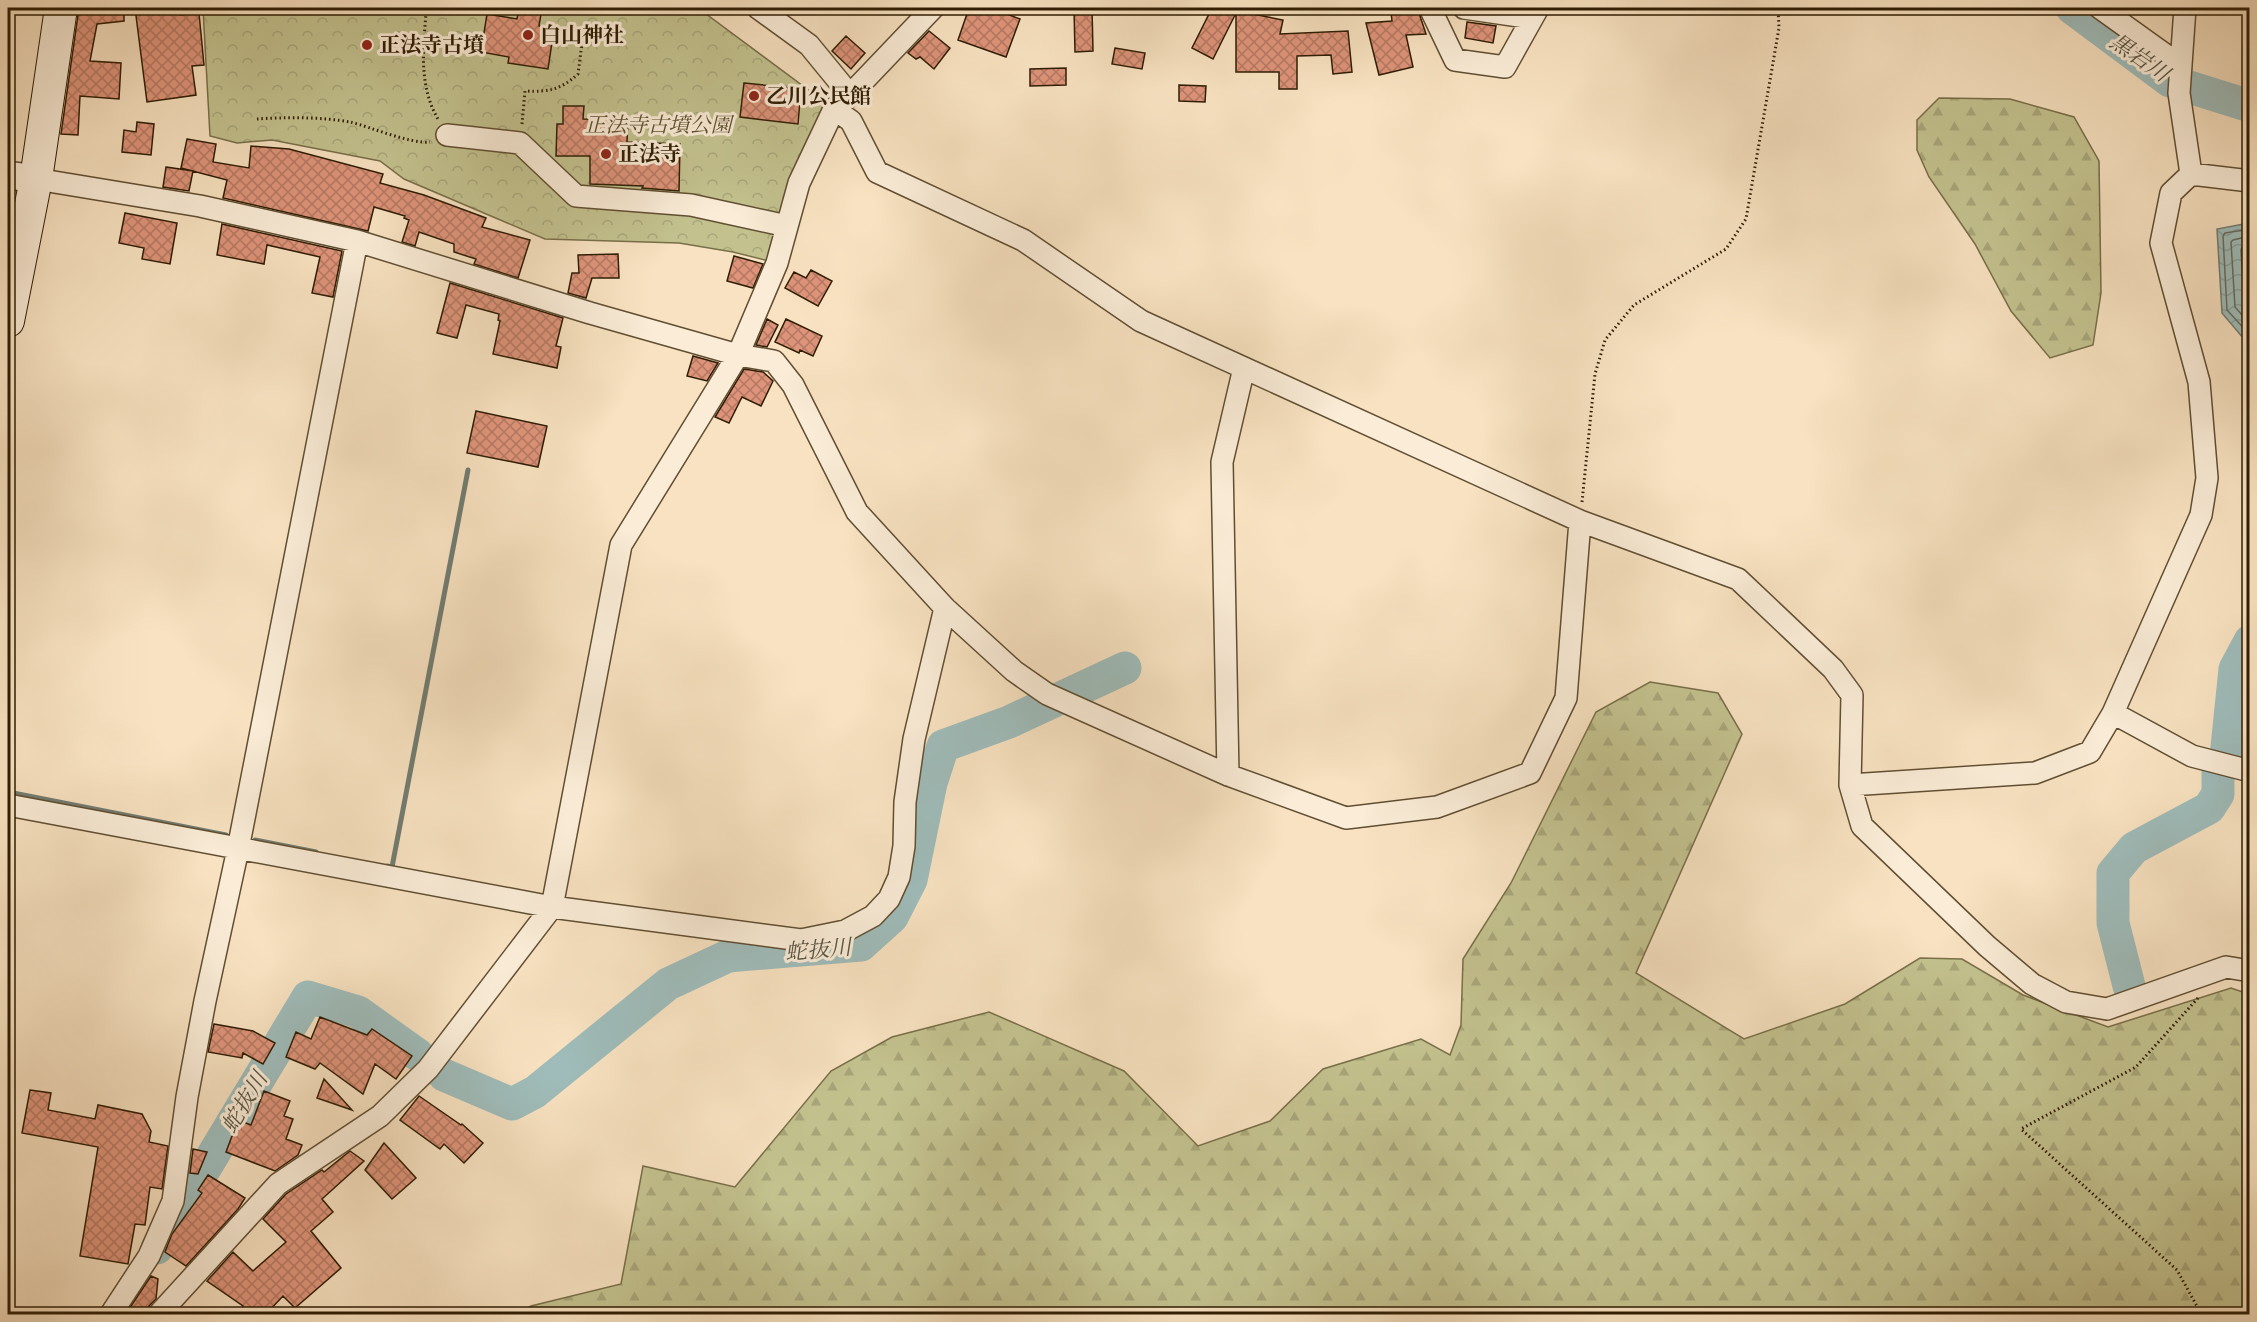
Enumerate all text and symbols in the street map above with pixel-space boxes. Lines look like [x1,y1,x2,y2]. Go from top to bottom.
place label: 白山神社 [540,22,624,52]
water label: 黒岩川 [2102,27,2176,93]
marker: 白山神社 [521,28,535,42]
place label: 正法寺古墳 [379,32,484,62]
marker: 正法寺古墳 [360,38,374,52]
place label: 乙川公民館 [766,83,871,113]
marker: 乙川公民館 [747,89,761,103]
park label: 正法寺古墳公園 [585,112,734,142]
place label: 正法寺 [618,141,681,171]
marker: 正法寺 [599,147,613,161]
water label: 蛇抜川 [784,933,855,971]
water label: 蛇抜川 [216,1065,278,1140]

